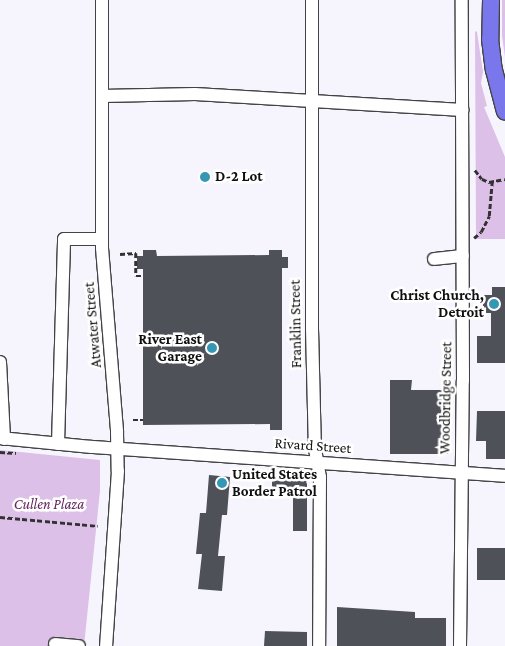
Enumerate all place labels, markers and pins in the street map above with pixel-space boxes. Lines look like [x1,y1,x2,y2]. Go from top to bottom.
place label: D-2 Lot [215,168,263,186]
marker: D-2 Lot [199,171,211,183]
place label: Christ Church, Detroit [390,286,484,321]
marker: Christ Church, Detroit [488,298,500,310]
place label: River East Garage [138,330,202,365]
marker: River East Garage [206,342,218,354]
place label: United States Border Patrol [232,465,317,500]
marker: United States Border Patrol [216,477,228,489]

